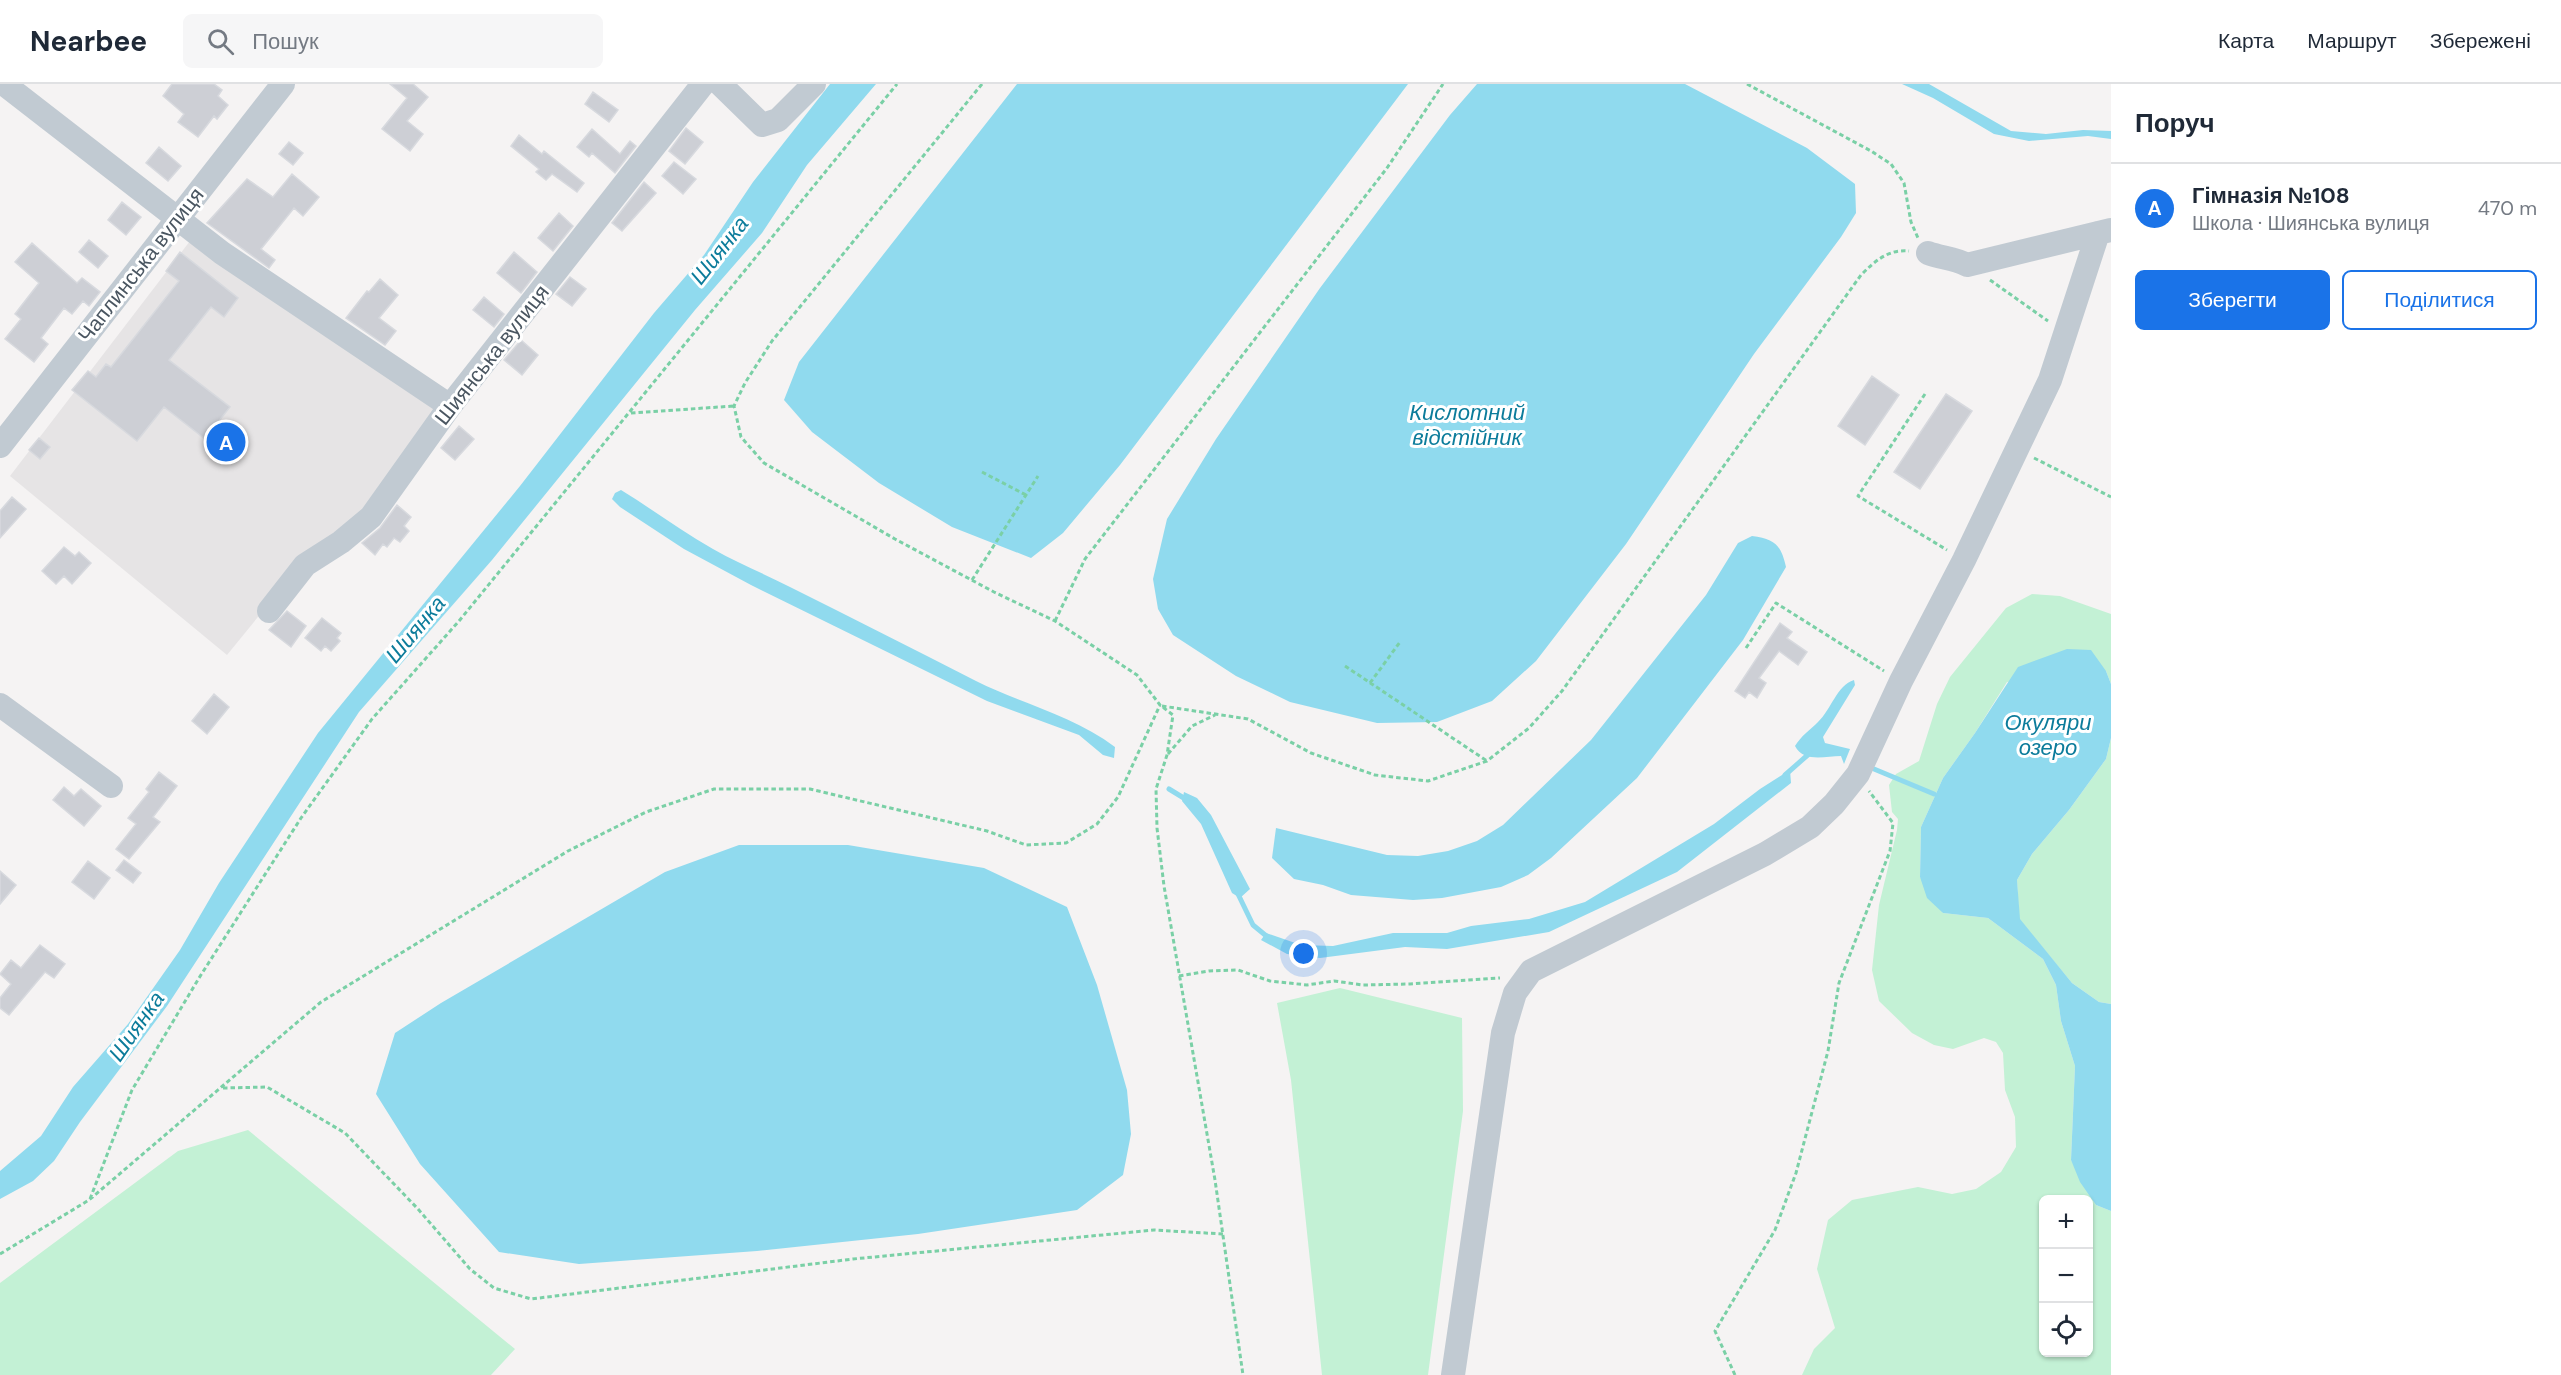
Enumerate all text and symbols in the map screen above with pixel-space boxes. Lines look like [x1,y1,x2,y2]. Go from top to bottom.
search box [183,14,603,68]
text: Nearbee [30,23,147,60]
icon: search [204,25,237,58]
text: Пошук [252,27,319,56]
text: Карта [2218,27,2274,55]
text: Маршрут [2307,27,2397,55]
text: Збережені [2430,27,2531,55]
text: Поруч [2135,106,2215,140]
text: Гімназія №108 [2192,181,2350,210]
street label: Чаплинська вулиця [72,182,210,348]
text: A [2147,195,2162,221]
text: 470 m [2478,195,2537,221]
water label: Шиянка [684,210,755,290]
text: Школа · Шиянська вулиця [2192,210,2430,236]
button: Зберегти [2135,270,2330,330]
button: Поділитися [2342,270,2537,330]
street label: Шиянська вулиця [429,279,555,431]
water label: Кислотний відстійник [1409,398,1525,452]
pin: A [206,420,246,464]
water label: Шиянка [379,590,452,669]
water label: Окуляри озеро [2005,708,2091,762]
your location [1289,939,1318,968]
water label: Шиянка [102,986,171,1067]
map controls [2039,1195,2093,1357]
button: + [2039,1195,2093,1249]
button: − [2039,1249,2093,1303]
button: locate [2039,1303,2093,1357]

